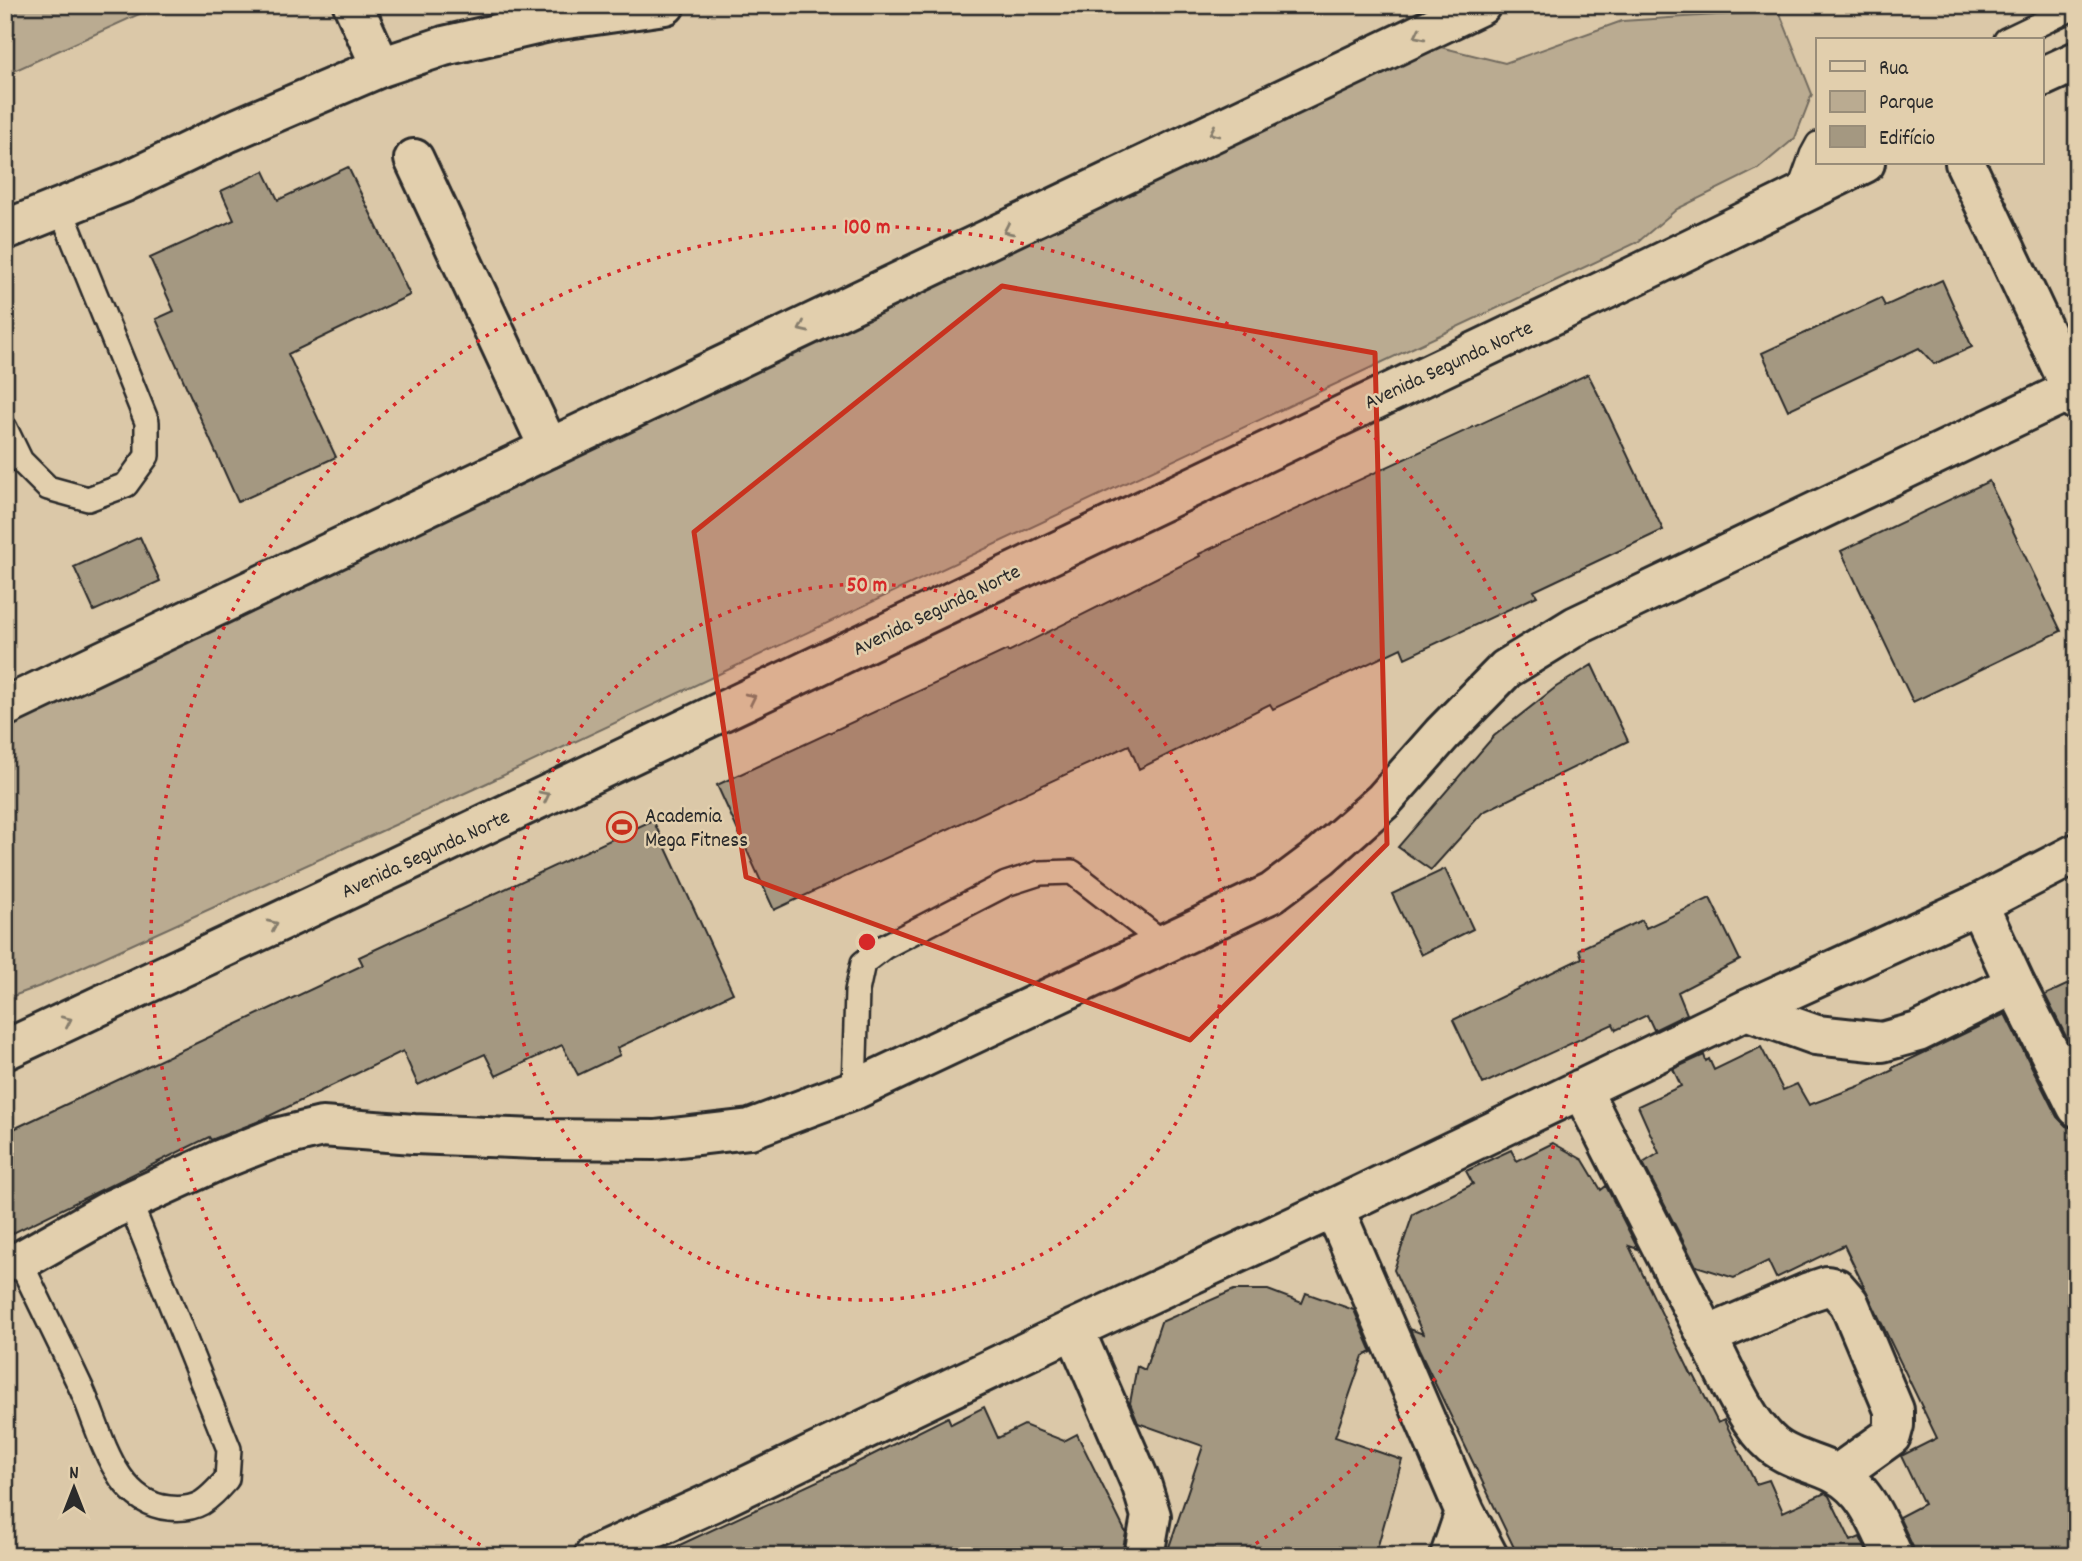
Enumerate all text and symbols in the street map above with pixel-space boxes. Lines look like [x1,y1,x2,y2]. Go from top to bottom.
one-way arrow [1414,26,1426,40]
legend [1816,38,2044,164]
text: Rua [1879,55,1909,85]
text: Parque [1879,89,1934,119]
one-way arrow [1209,124,1221,138]
text: Edifício [1879,125,1935,155]
text: 100 m [844,214,890,244]
one-way arrow [1003,222,1015,236]
street label: Avenida Segunda Norte [1360,314,1539,419]
one-way arrow [798,319,810,333]
street label: Avenida Segunda Norte [849,558,1026,665]
text: 50 m [847,572,887,602]
one-way arrow [743,692,756,706]
one-way arrow [538,790,550,804]
street label: Avenida Segunda Norte [337,803,516,908]
place label: Academia Mega Fitness [645,803,748,857]
sports icon: Academia Mega Fitness [605,810,639,844]
one-way arrow [266,919,278,933]
centre of rings [855,930,879,954]
one-way arrow [60,1015,72,1029]
north arrow [38,1452,108,1522]
text: N [69,1461,79,1488]

